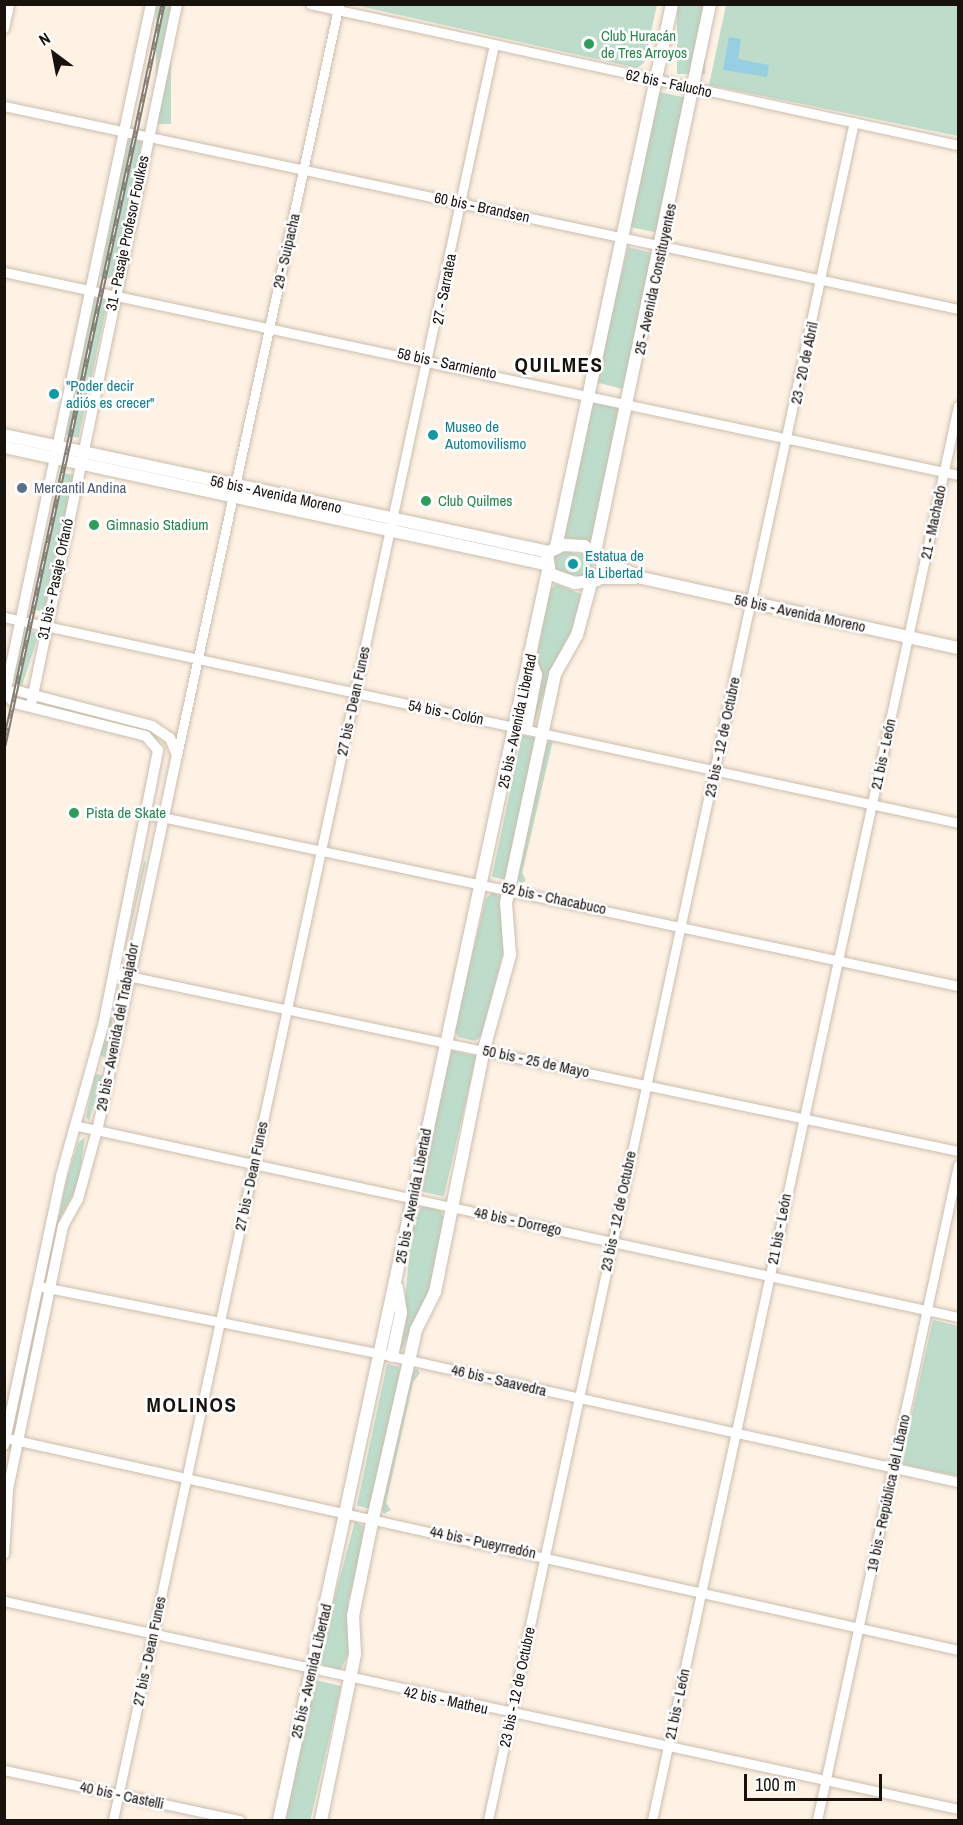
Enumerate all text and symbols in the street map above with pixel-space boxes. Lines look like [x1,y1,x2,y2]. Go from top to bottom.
north arrow [24,24,84,84]
place label: Club Huracán de Tres Arroyos [601,26,688,61]
text: N [35,27,54,51]
marker: Club Huracán de Tres Arroyos [582,37,596,51]
street label: 62 bis - Falucho [624,65,714,101]
street label: 31 - Pasaje Profesor Foulkes [102,154,152,312]
street label: 60 bis - Brandsen [433,188,531,226]
street label: 25 - Avenida Constituyentes [630,201,680,357]
street label: 29 - Suipacha [269,212,303,290]
street label: 27 - Sarratea [428,252,460,326]
street label: 23 - 20 de Abril [786,320,822,406]
street label: 58 bis - Sarmiento [396,344,498,382]
district label: QUILMES [515,352,603,378]
place label: "Poder decir adiós es crecer" [66,376,154,411]
marker: "Poder decir adiós es crecer" [47,387,61,401]
place label: Museo de Automovilismo [445,417,526,452]
marker: Museo de Automovilismo [426,428,440,442]
street label: 56 bis - Avenida Moreno [208,471,344,517]
place label: Mercantil Andina [34,479,127,497]
marker: Mercantil Andina [15,481,29,495]
street label: 21 - Machado [916,483,950,561]
place label: Club Quilmes [438,492,513,510]
marker: Club Quilmes [419,494,433,508]
place label: Gimnasio Stadium [106,516,209,534]
street label: 31 bis - Pasaje Orfanó [33,517,77,641]
marker: Gimnasio Stadium [87,518,101,532]
place label: Estatua de la Libertad [585,546,644,581]
marker: Estatua de la Libertad [566,557,580,571]
street label: 56 bis - Avenida Moreno [732,590,868,636]
street label: 27 bis - Dean Funes [333,645,373,757]
street label: 25 bis - Avenida Libertad [494,652,540,790]
street label: 23 bis - 12 de Octubre [700,675,744,799]
street label: 54 bis - Colón [407,696,485,728]
street label: 21 bis - León [867,717,899,791]
place label: Pista de Skate [86,804,166,822]
marker: Pista de Skate [67,806,81,820]
street label: 52 bis - Chacabuco [500,878,608,918]
street label: 29 bis - Avenida del Trabajador [92,941,142,1113]
street label: 50 bis - 25 de Mayo [481,1041,591,1081]
street label: 27 bis - Dean Funes [231,1120,271,1232]
street label: 25 bis - Avenida Libertad [391,1127,435,1265]
street label: 23 bis - 12 de Octubre [596,1149,640,1273]
street label: 21 bis - León [763,1192,795,1266]
street label: 48 bis - Dorrego [473,1203,563,1239]
street label: 46 bis - Saavedra [450,1360,548,1400]
district label: MOLINOS [147,1392,237,1418]
street label: 19 bis - República del Líbano [862,1413,914,1573]
street label: 44 bis - Pueyrredón [428,1522,538,1562]
street label: 27 bis - Dean Funes [129,1595,169,1707]
street label: 25 bis - Avenida Libertad [287,1602,335,1740]
street label: 23 bis - 12 de Octubre [495,1625,539,1749]
street label: 21 bis - León [661,1667,693,1741]
street label: 42 bis - Matheu [402,1682,490,1718]
scale bar [747,1762,885,1800]
text: 100 m [755,1772,796,1797]
street label: 40 bis - Castelli [78,1777,166,1813]

